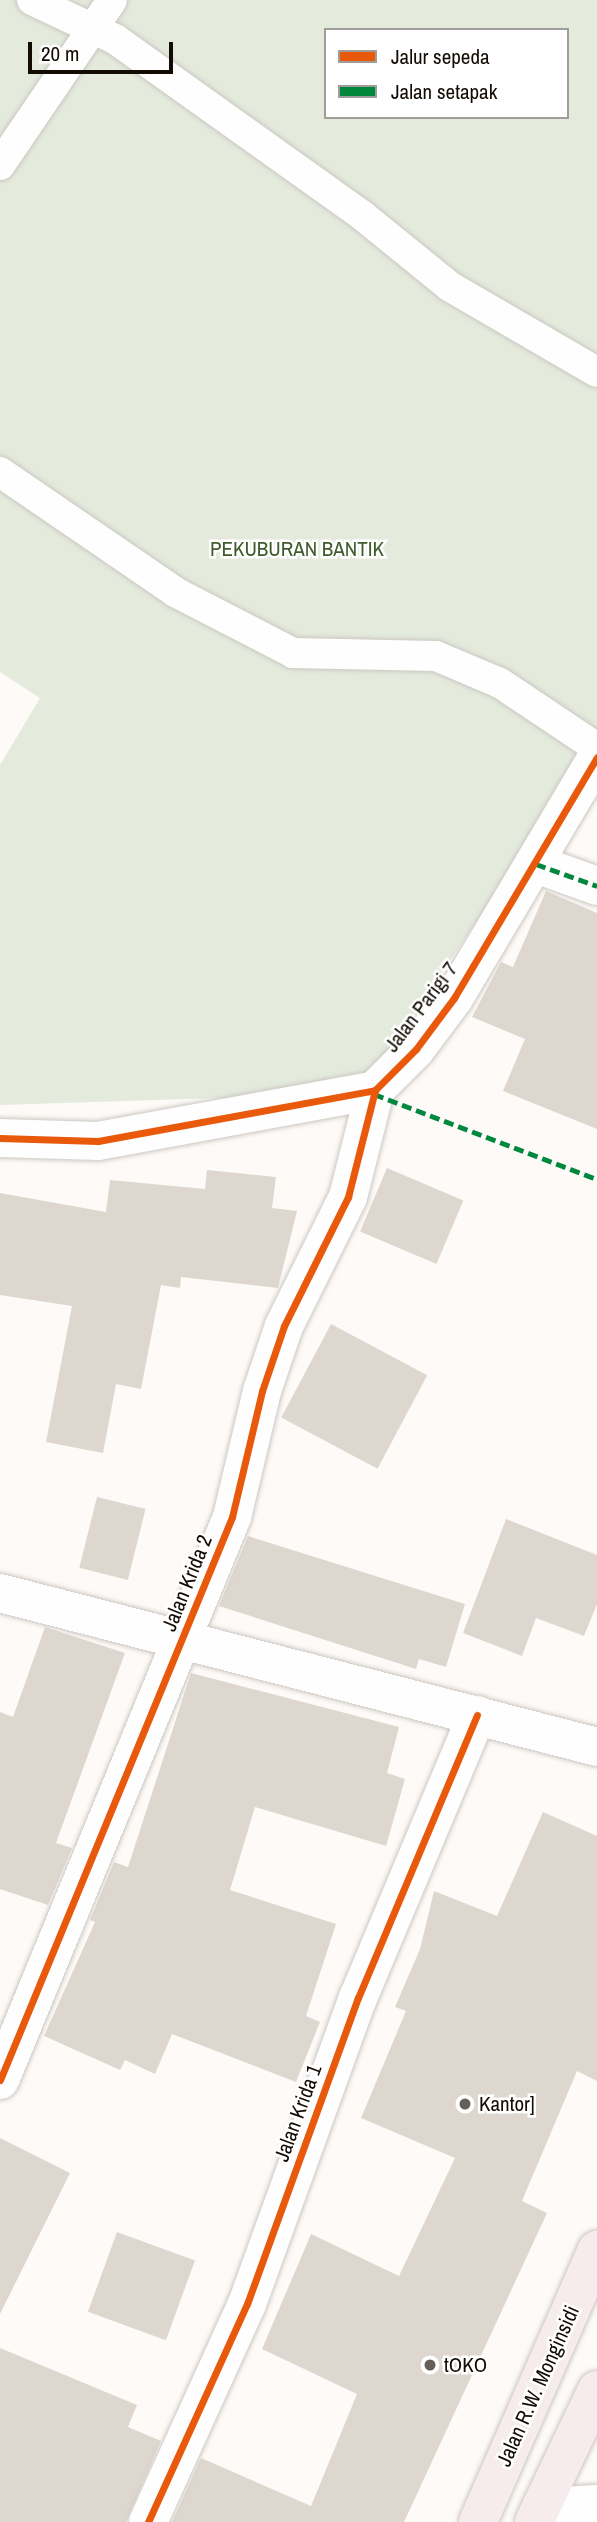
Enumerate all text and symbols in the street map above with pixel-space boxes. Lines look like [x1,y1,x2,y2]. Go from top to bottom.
scale bar [32,28,177,72]
legend [324,28,569,119]
text: 20 m [41,39,79,68]
text: Jalur sepeda [391,42,490,71]
text: Jalan setapak [391,77,497,106]
park label: PEKUBURAN BANTIK [210,536,384,562]
street label: Jalan Parigi 7 [379,957,463,1057]
street label: Jalan Krida 2 [156,1531,218,1635]
street label: Jalan Krida 1 [269,2061,327,2165]
place label: Kantor] [479,2091,535,2117]
marker: Kantor] [457,2096,473,2112]
street label: Jalan R.W. Monginsidi [491,2302,585,2470]
place label: tOKO [444,2352,487,2378]
marker: tOKO [422,2357,438,2373]

